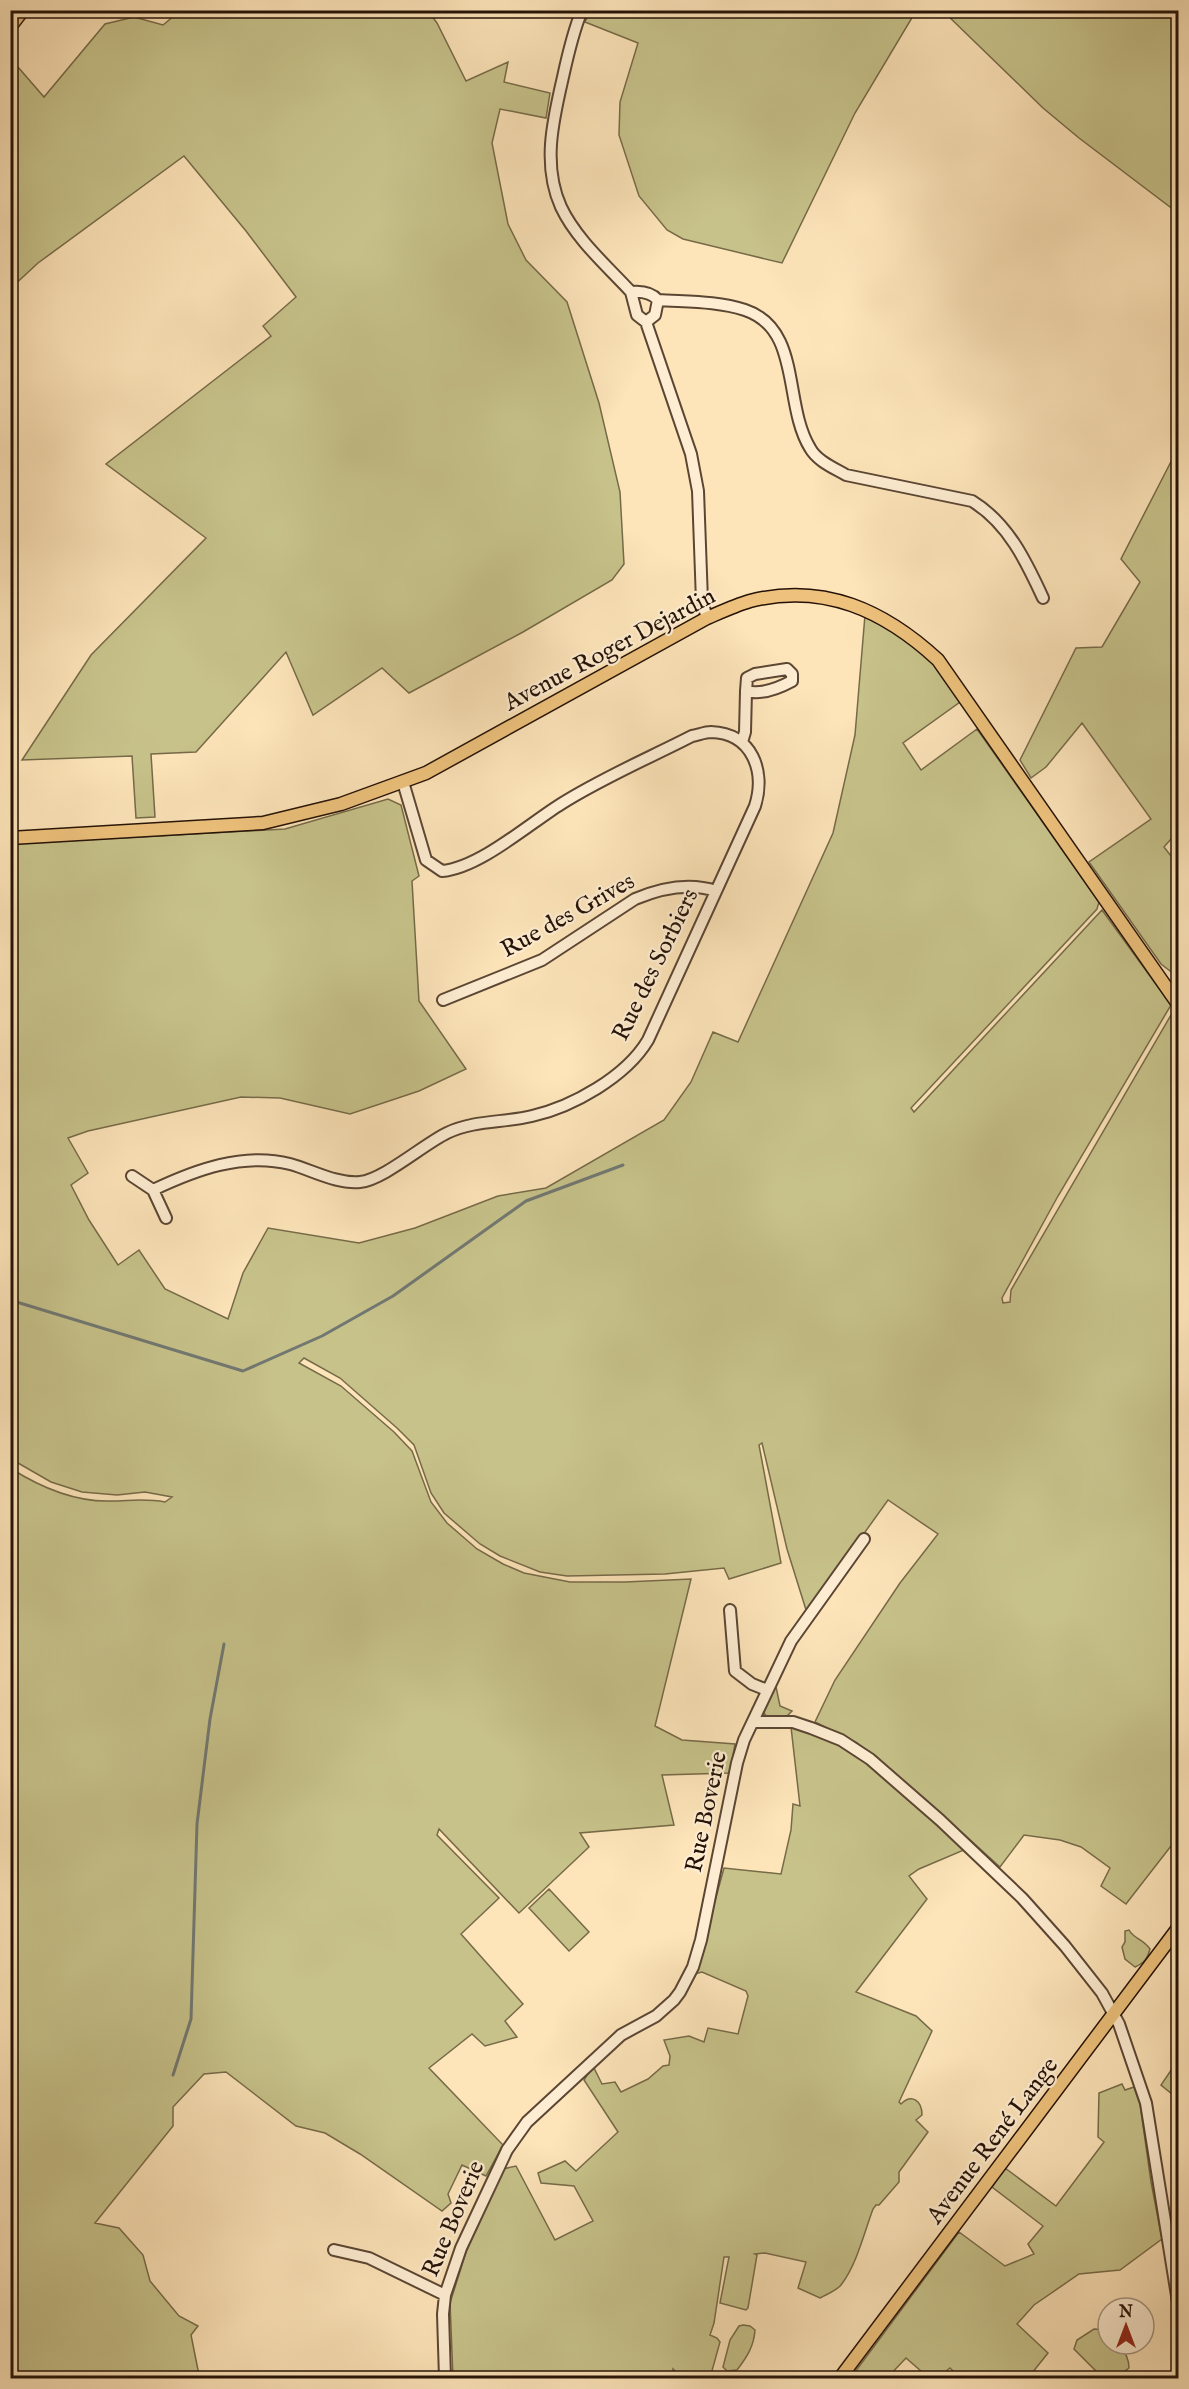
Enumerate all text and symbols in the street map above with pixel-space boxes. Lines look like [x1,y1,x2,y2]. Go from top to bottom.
street label: Avenue Roger Dejardin [498,581,721,719]
street label: Rue des Grives [496,866,640,966]
street label: Rue des Sorbiers [606,884,706,1046]
street label: Rue Boverie [679,1749,735,1875]
street label: Avenue René Lange [920,2051,1066,2231]
street label: Rue Boverie [416,2156,492,2282]
north arrow [1096,2296,1156,2356]
text: N [1118,2303,1133,2323]

